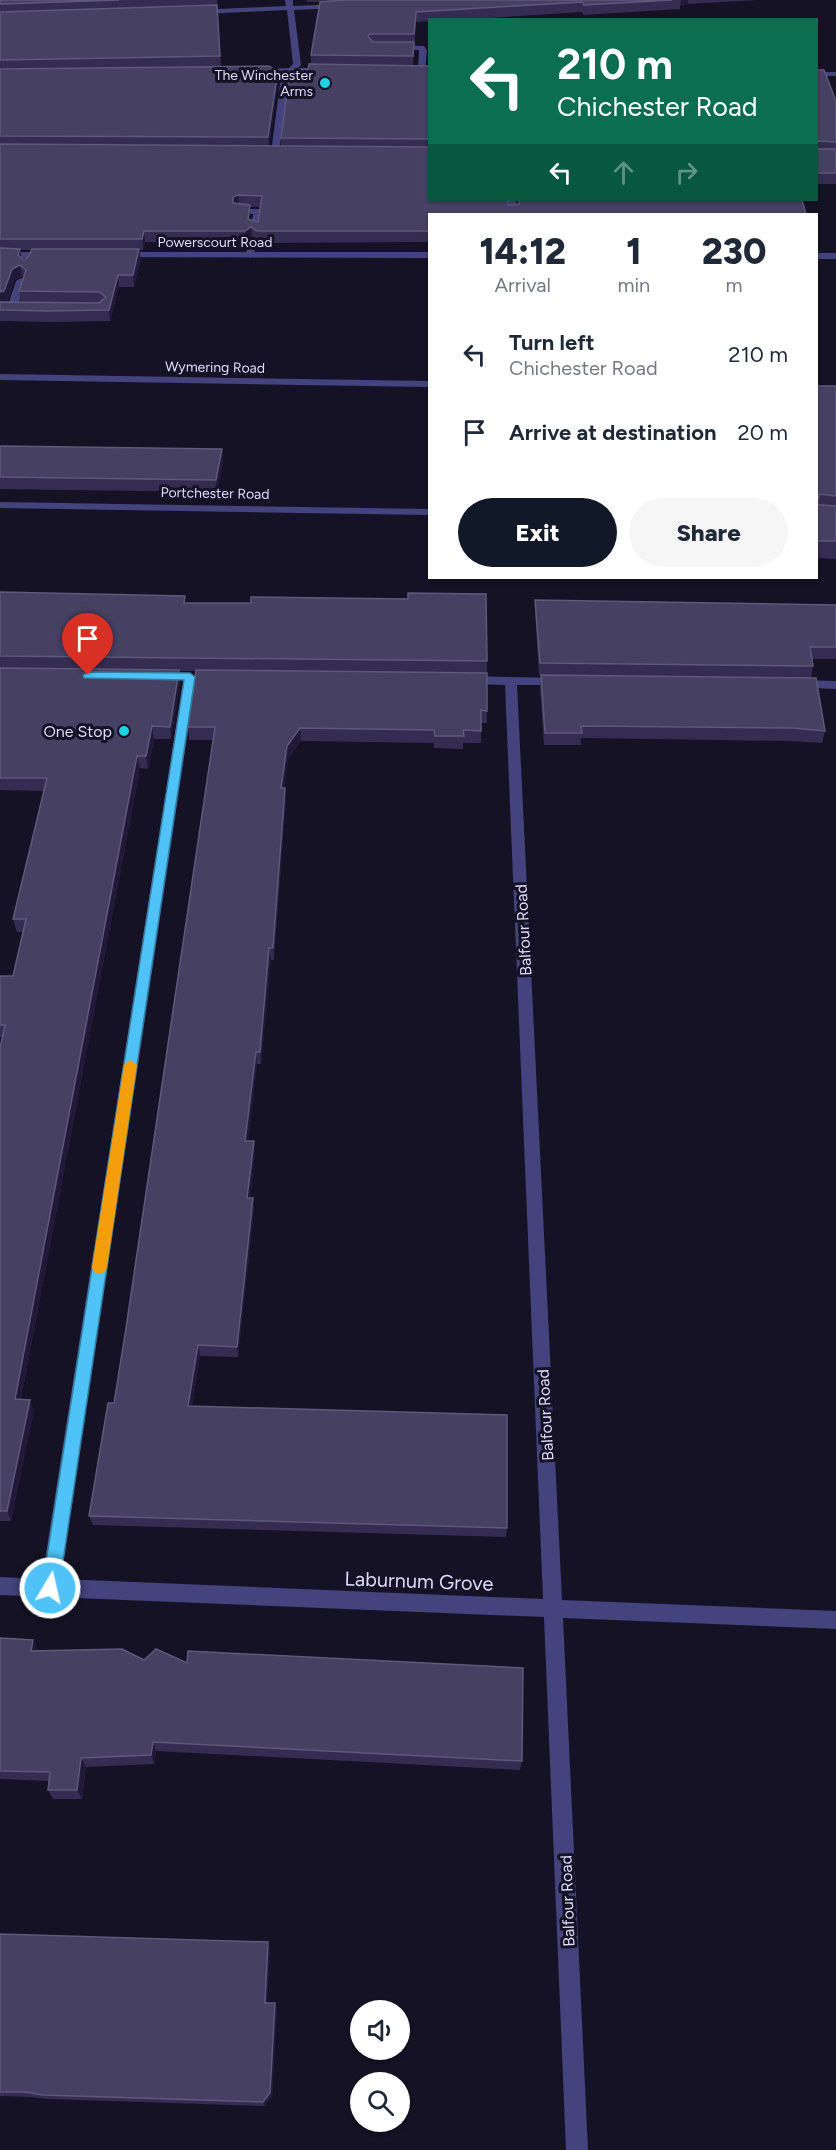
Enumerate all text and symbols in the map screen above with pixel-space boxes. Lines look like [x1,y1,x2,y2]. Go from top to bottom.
text: 210 m [557,39,673,90]
icon: left [458,42,536,120]
place label: The Winchester Arms [215,67,313,100]
marker: The Winchester Arms [318,76,332,90]
text: Chichester Road [557,90,758,123]
icon: left [544,156,577,189]
icon: ahead [607,156,640,189]
icon: right [670,156,703,189]
text: 14:12 [479,230,566,273]
text: 1 [626,230,642,273]
text: 230 [702,230,767,273]
street label: Powerscourt Road [158,234,272,251]
text: Arrival [494,273,551,297]
text: min [617,273,650,297]
text: m [726,273,743,297]
text: Turn left [509,329,595,356]
icon: left [458,338,491,371]
text: 210 m [728,341,788,368]
text: Chichester Road [509,356,658,380]
street label: Wymering Road [165,358,265,377]
icon: arrive [458,416,491,449]
text: Arrive at destination [509,419,717,446]
text: 20 m [737,419,788,446]
street label: Portchester Road [160,484,270,503]
button: Exit [458,498,617,567]
button: Share [629,498,788,567]
pin [62,613,113,675]
icon: arrive [71,622,104,655]
place label: One Stop [43,722,112,741]
marker: One Stop [117,724,131,738]
street label: Balfour Road [512,884,535,976]
street label: Balfour Road [534,1369,557,1461]
position arrow [18,1556,82,1620]
street label: Laburnum Grove [344,1566,494,1596]
street label: Balfour Road [556,1855,579,1947]
map controls [350,2000,410,2132]
button: sound [350,2000,410,2060]
button: search [350,2072,410,2132]

